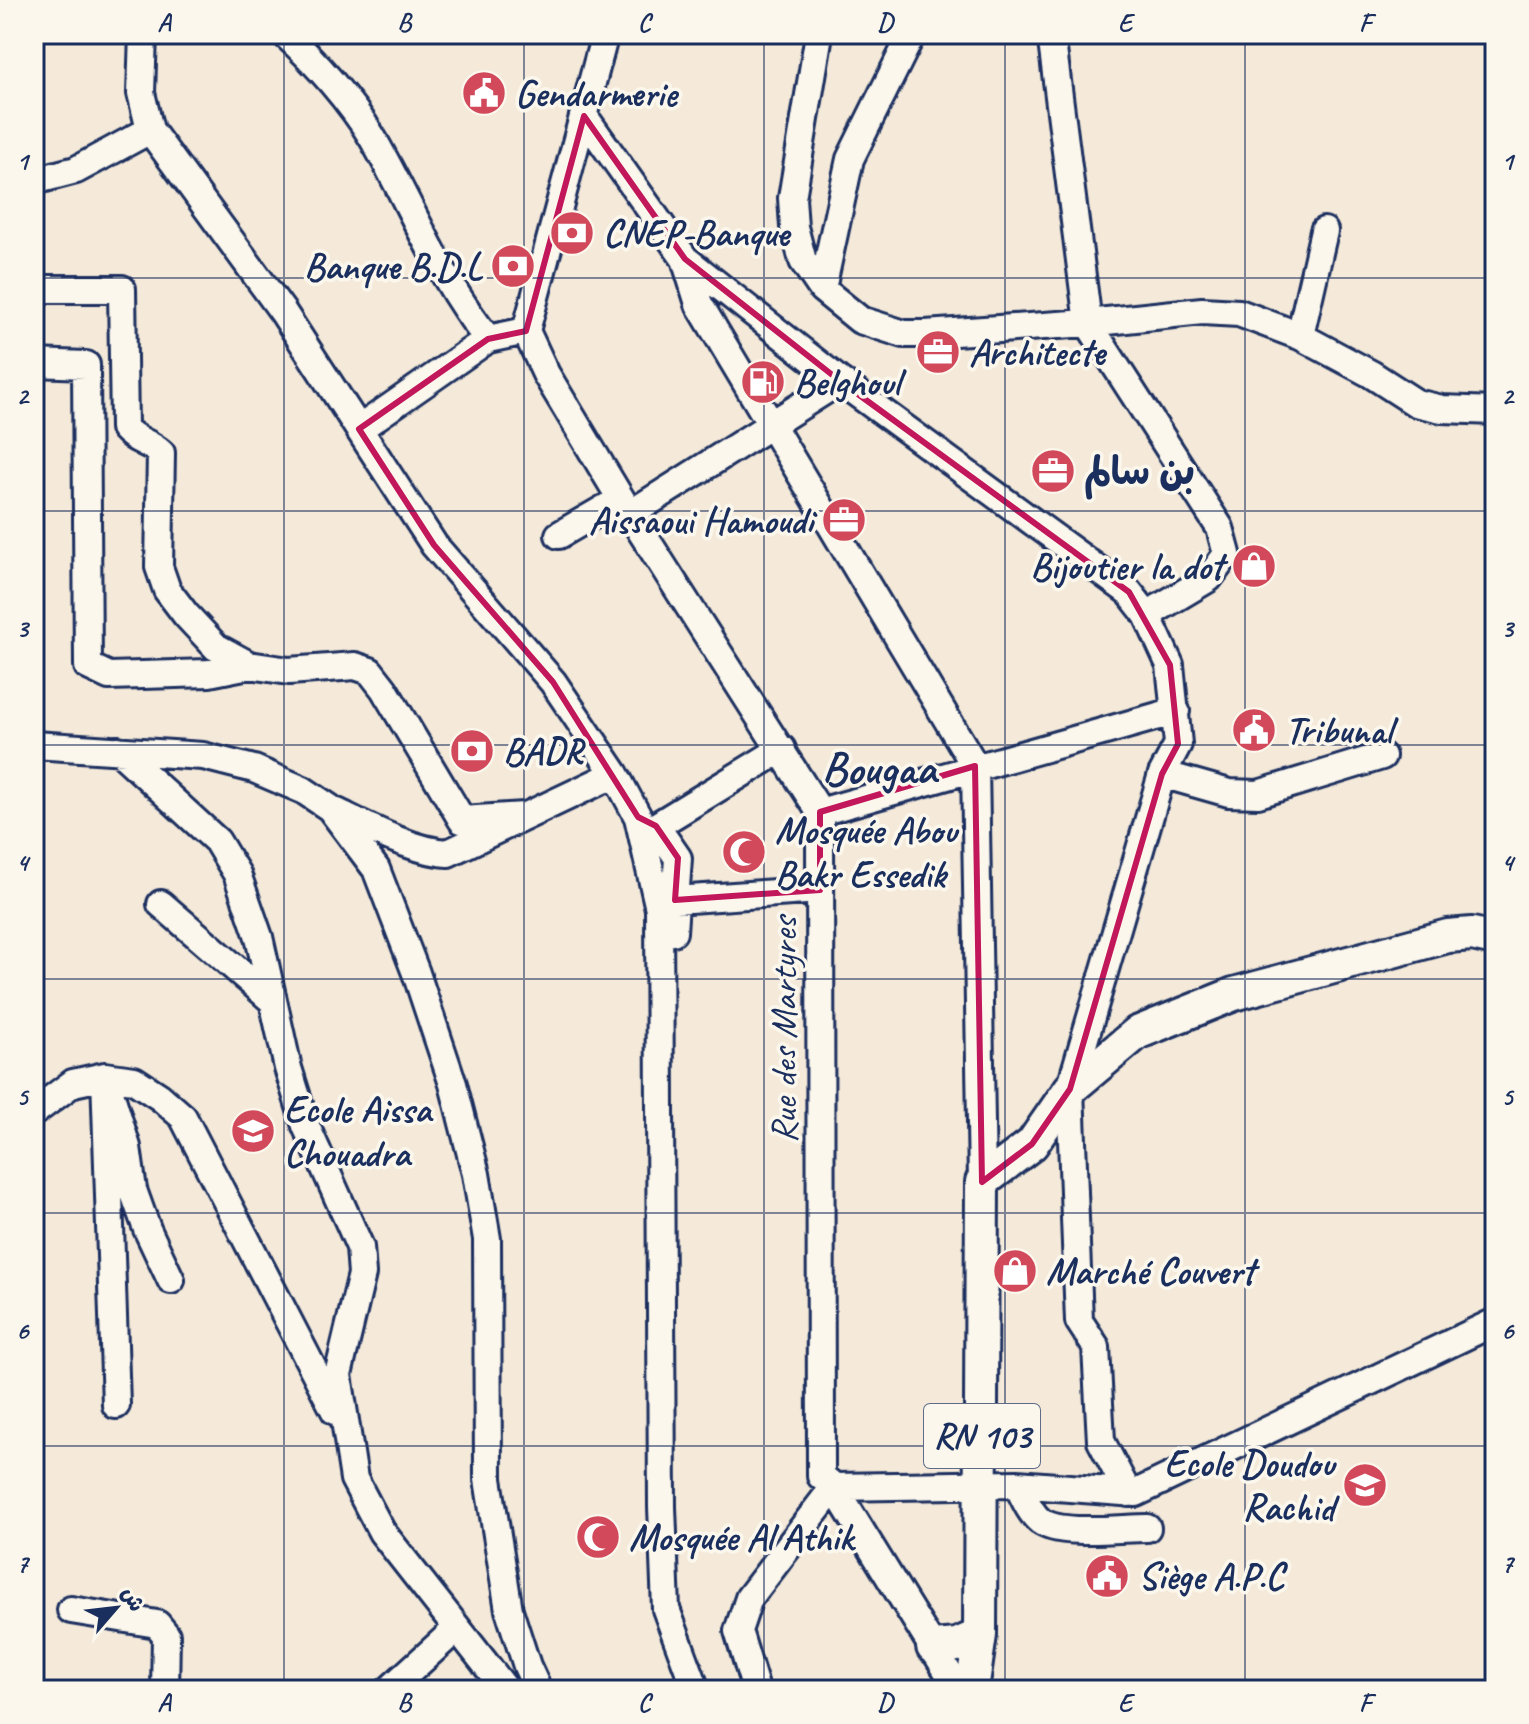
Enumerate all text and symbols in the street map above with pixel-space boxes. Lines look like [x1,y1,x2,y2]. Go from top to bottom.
text: A [157,6,172,39]
text: B [397,6,413,39]
text: C [638,6,654,39]
text: D [877,6,895,39]
text: E [1118,6,1136,39]
text: F [1359,6,1377,39]
public building icon: Gendarmerie [460,69,508,117]
place label: Gendarmerie [515,70,680,117]
text: 1 [16,145,31,178]
text: 1 [1501,145,1516,178]
bank icon: CNEP-Banque [548,209,596,257]
place label: CNEP-Banque [603,210,792,257]
bank icon: Banque B.D.L [489,242,537,290]
place label: Banque B.D.L [304,243,484,290]
office icon: Architecte [914,328,962,376]
place label: Architecte [969,329,1108,376]
fuel station icon: Belghoul [739,358,787,406]
place label: Belghoul [794,359,907,406]
text: 2 [16,379,30,412]
text: 2 [1501,379,1515,412]
office icon: بن سالم [1029,447,1077,495]
place label: بن سالم [1084,448,1195,500]
office icon: Aissaoui Hamoudi [820,496,868,544]
place label: Aissaoui Hamoudi [589,497,818,544]
shop icon: Bijoutier la dot [1230,542,1278,590]
place label: Bijoutier la dot [1030,543,1228,590]
text: 3 [16,612,30,645]
text: 3 [1501,612,1515,645]
public building icon: Tribunal [1230,706,1278,754]
place label: Tribunal [1285,707,1399,754]
bank icon: BADR [448,727,496,775]
place label: BADR [503,728,586,775]
district label: Bougaa [822,740,940,798]
place label: Mosquée Abou Bakr Essedik [775,807,959,898]
mosque icon: Mosquée Abou Bakr Essedik [720,828,768,876]
text: 4 [16,846,31,879]
text: 4 [1501,846,1516,879]
street label: Rue des Martyres [760,913,807,1143]
text: 5 [16,1080,30,1113]
text: 5 [1501,1080,1515,1113]
place label: Ecole Aissa Chouadra [284,1086,434,1177]
school or university icon: Ecole Aissa Chouadra [229,1107,277,1155]
shop icon: Marché Couvert [991,1247,1039,1295]
place label: Marché Couvert [1046,1248,1260,1295]
text: 6 [16,1314,30,1347]
text: 6 [1501,1314,1515,1347]
road number: RN 103 [924,1404,1040,1468]
place label: Ecole Doudou Rachid [1164,1440,1341,1531]
school or university icon: Ecole Doudou Rachid [1341,1461,1389,1509]
mosque icon: Mosquée Al Athik [574,1513,622,1561]
place label: Mosquée Al Athik [629,1514,857,1561]
text: 7 [16,1547,30,1580]
text: 7 [1501,1547,1515,1580]
public building icon: Siège A.P.C [1083,1552,1131,1600]
place label: Siège A.P.C [1138,1553,1288,1600]
north arrow [76,1568,156,1648]
text: ش [115,1582,151,1616]
text: A [157,1686,172,1719]
text: B [397,1686,413,1719]
text: C [638,1686,654,1719]
text: D [877,1686,895,1719]
text: E [1118,1686,1136,1719]
text: F [1359,1686,1377,1719]

